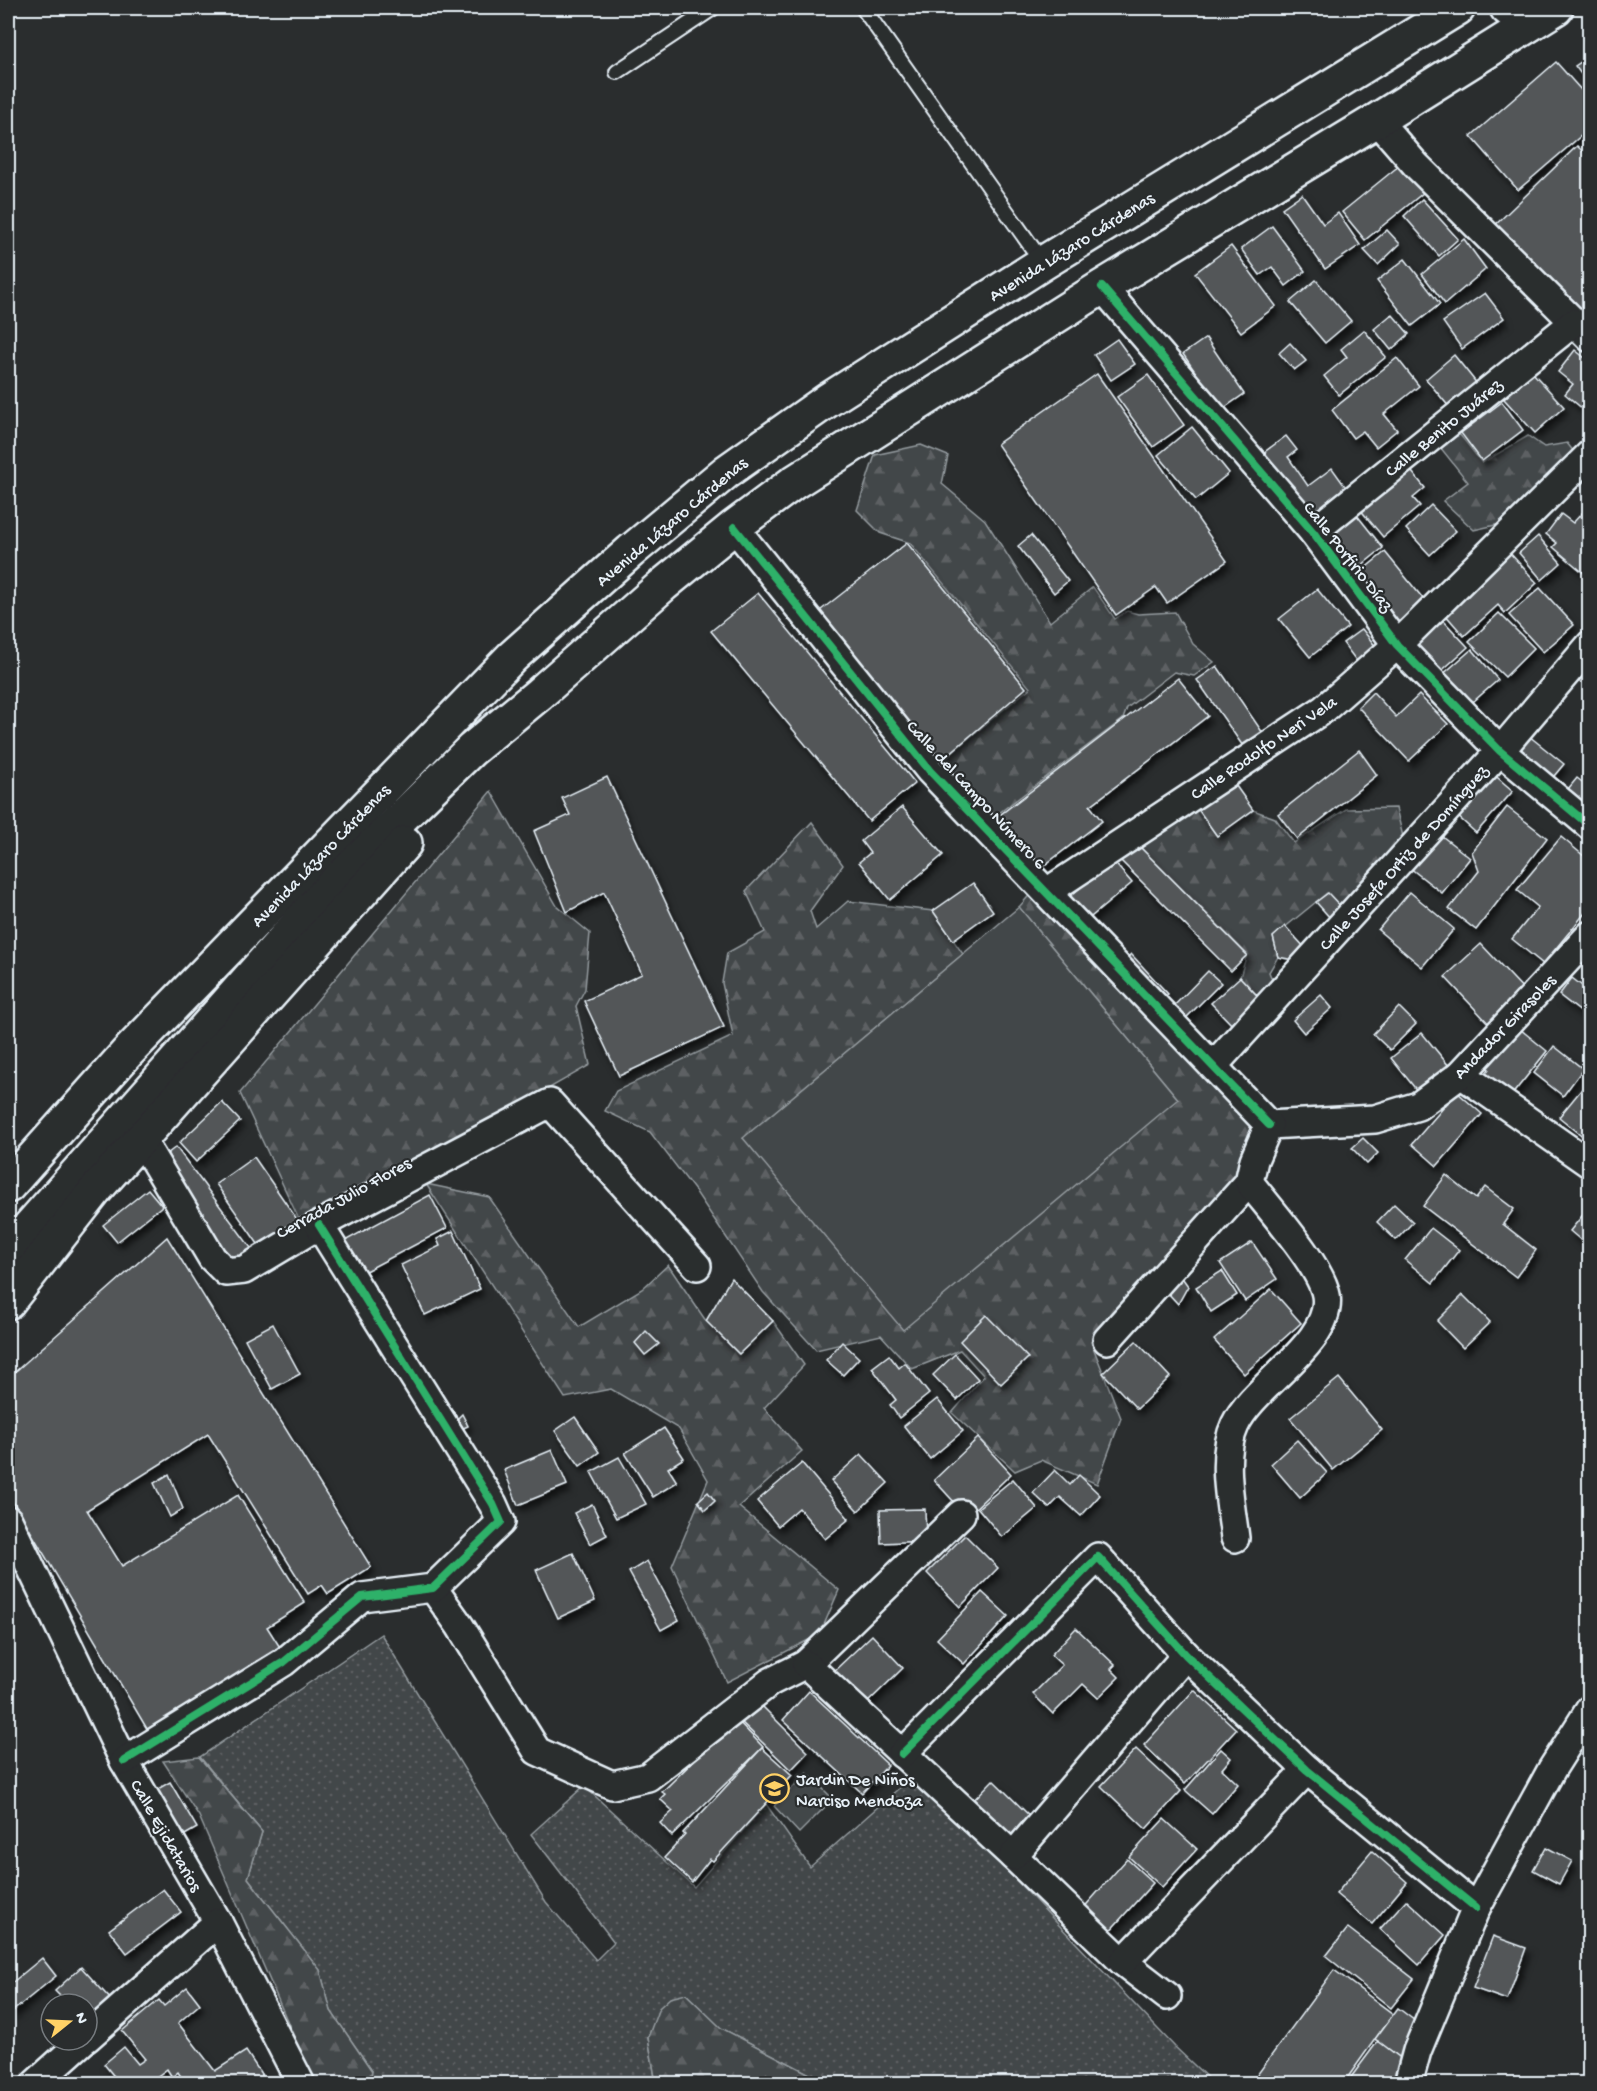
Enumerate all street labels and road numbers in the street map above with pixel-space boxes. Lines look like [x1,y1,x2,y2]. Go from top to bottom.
street label: Avenida Lázaro Cárdenas [986,188,1160,308]
street label: Calle Benito Juárez [1382,375,1508,483]
street label: Avenida Lázaro Cárdenas [593,453,753,592]
street label: Calle Porfirio Díaz [1298,498,1397,618]
street label: Calle Rodolfo Neri Vela [1187,692,1342,806]
street label: Calle del Campo Número 6 [901,717,1050,875]
street label: Calle Josefa Ortiz de Domínguez [1316,761,1495,956]
street label: Avenida Lázaro Cárdenas [248,780,397,933]
street label: Andador Girasoles [1450,970,1562,1085]
street label: Cerrada Julio Flores [273,1153,416,1245]
street label: Calle Ejidatarios [124,1777,206,1897]

